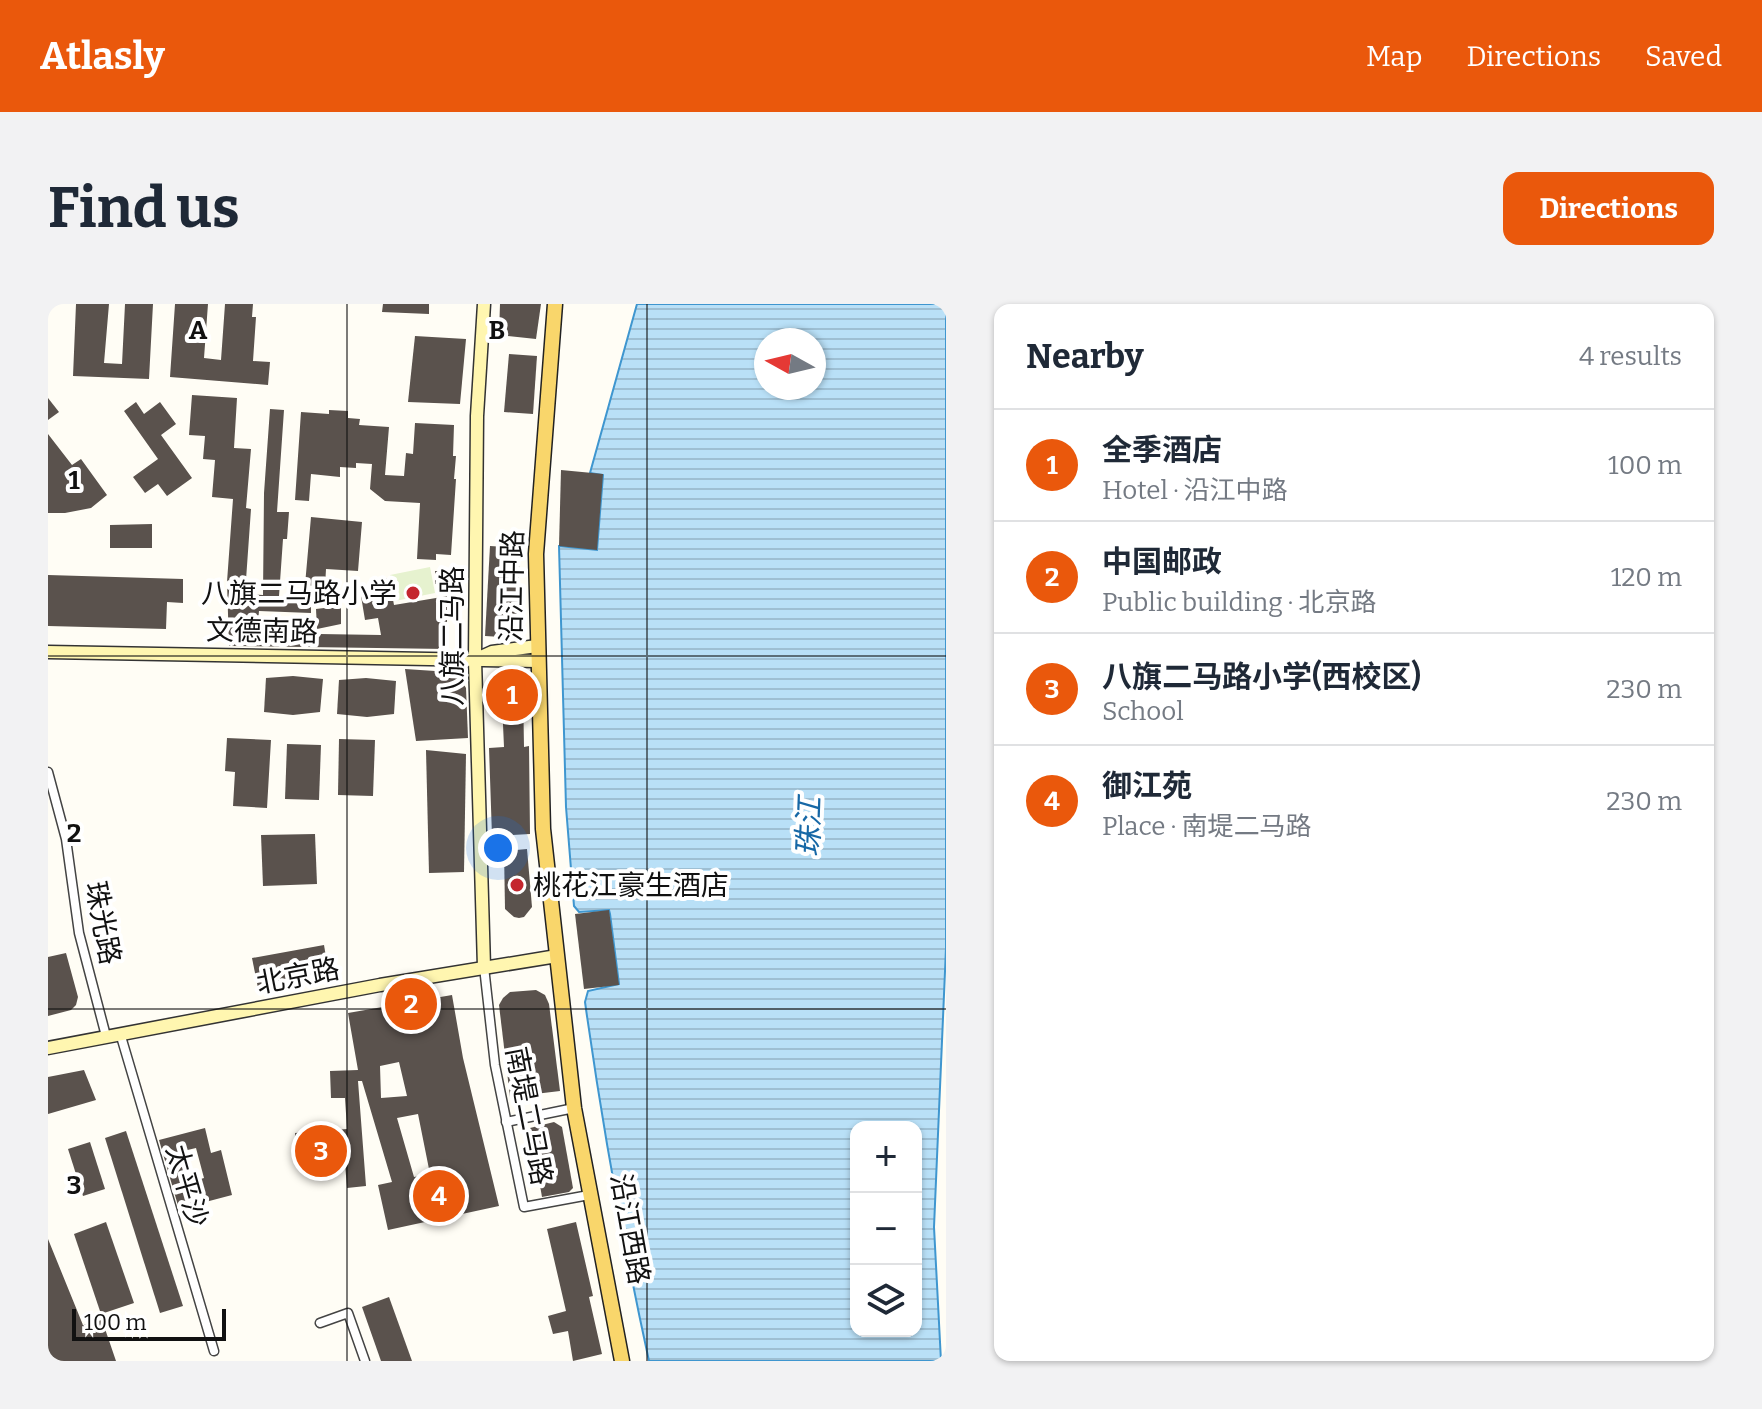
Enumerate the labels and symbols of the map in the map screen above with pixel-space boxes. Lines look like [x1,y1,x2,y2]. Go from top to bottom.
text: A [189,315,208,346]
text: B [489,315,505,346]
north arrow [754,328,826,400]
text: 1 [68,465,80,496]
street label: 沿江中路 [495,530,529,642]
street label: 八旗二马路 [436,566,469,706]
place label: 八旗二马路小学 [201,577,397,610]
marker: 八旗二马路小学 [404,584,422,602]
street label: 文德南路 [206,614,318,648]
pin: 1 [486,665,538,725]
water label: 珠江 [790,793,828,858]
text: 2 [67,818,81,849]
your location [478,828,518,868]
place label: 桃花江豪生酒店 [533,869,729,902]
marker: 桃花江豪生酒店 [508,876,526,894]
street label: 珠光路 [79,879,127,967]
street label: 北京路 [254,952,342,1000]
pin: 2 [385,974,437,1034]
street label: 南堤二马路 [499,1044,559,1188]
pin: 3 [295,1121,347,1181]
street label: 太平沙 [160,1141,214,1231]
pin: 4 [413,1166,465,1226]
text: 3 [67,1170,81,1201]
street label: 沿江西路 [604,1171,656,1287]
scale bar [72,1305,226,1341]

